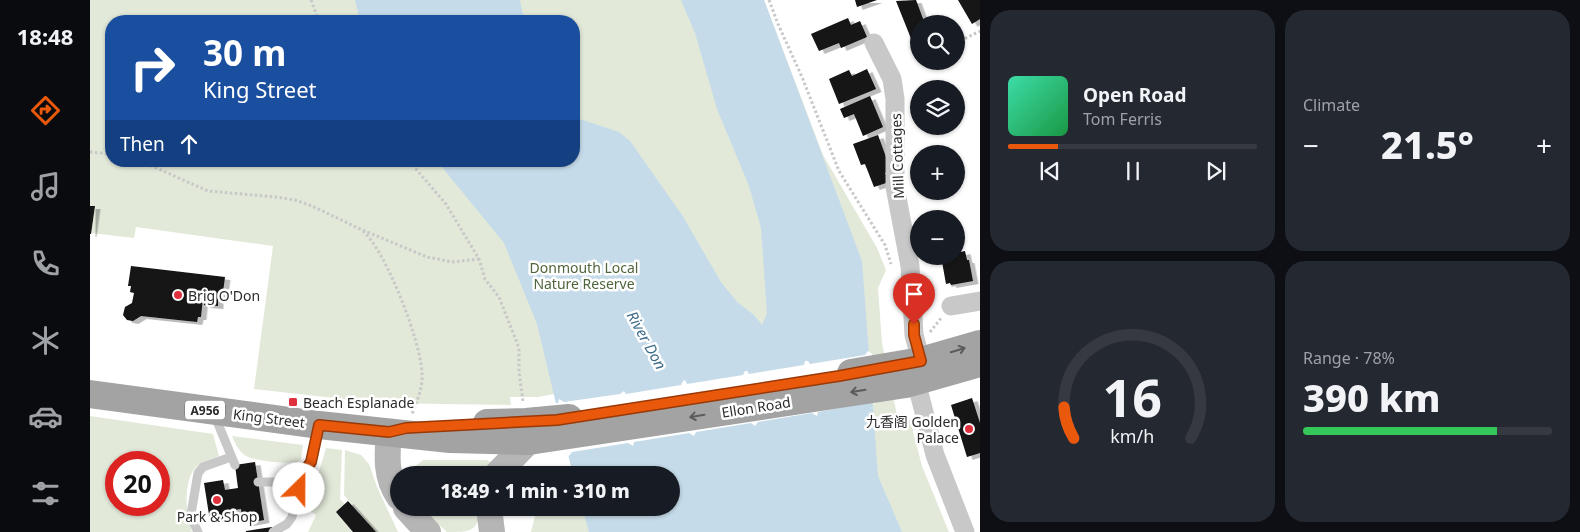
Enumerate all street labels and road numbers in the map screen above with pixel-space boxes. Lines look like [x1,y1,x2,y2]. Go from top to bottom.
street label: Mill Cottages [886,113,908,199]
street label: Ellon Road [720,392,792,422]
road number: A956 [185,400,225,420]
street label: King Street [232,404,306,432]

